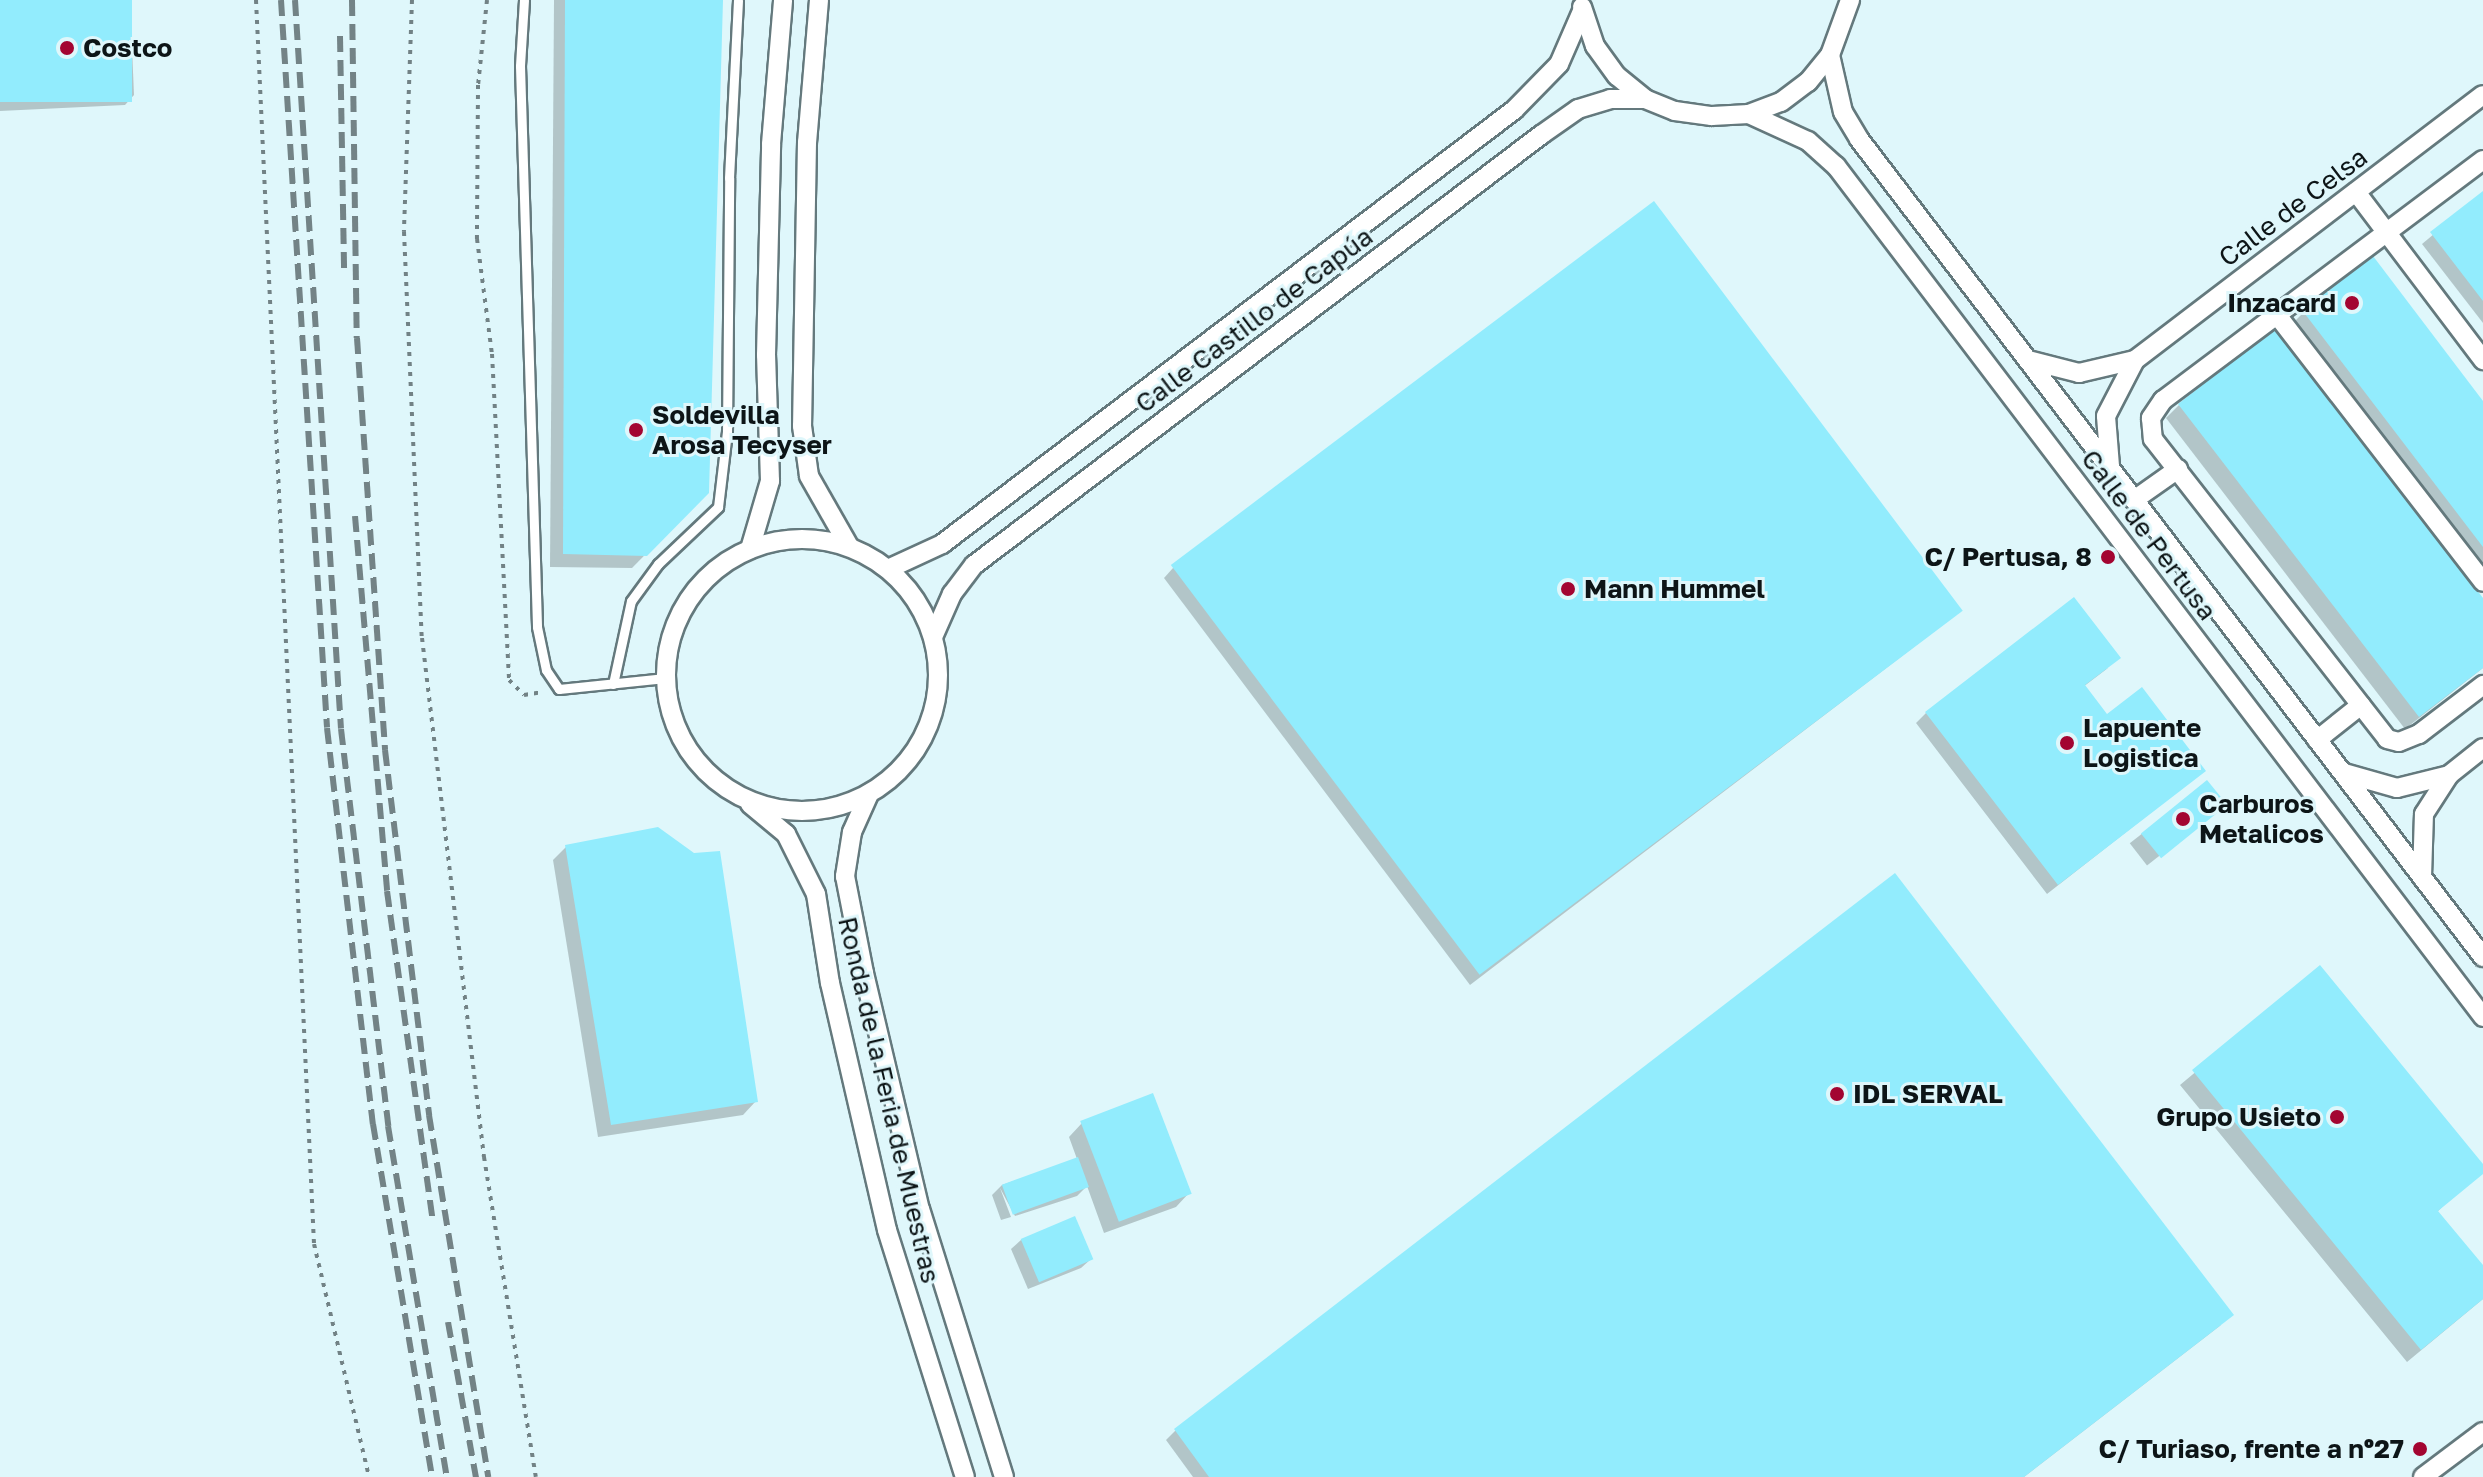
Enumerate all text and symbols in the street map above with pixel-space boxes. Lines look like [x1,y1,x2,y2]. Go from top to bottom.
place label: Costco [83,32,172,64]
marker: Costco [58,39,76,57]
street label: Calle de Celsa [2213,141,2373,273]
street label: Calle Castillo de Capúa [1129,221,1379,419]
place label: Inzacard [2227,287,2336,319]
marker: Inzacard [2343,294,2361,312]
place label: Soldevilla Arosa Tecyser [652,399,832,460]
marker: Soldevilla Arosa Tecyser [627,421,645,439]
street label: Calle de Pertusa [2075,444,2223,626]
place label: C/ Pertusa, 8 [1924,541,2092,573]
marker: C/ Pertusa, 8 [2099,548,2117,566]
place label: Mann Hummel [1584,573,1765,605]
marker: Mann Hummel [1559,580,1577,598]
place label: Lapuente Logistica [2083,712,2201,774]
marker: Lapuente Logistica [2058,734,2076,752]
place label: Carburos Metalicos [2199,788,2324,850]
marker: Carburos Metalicos [2174,810,2192,828]
street label: Ronda de la Feria de Muestras [832,914,946,1286]
place label: IDL SERVAL [1853,1078,2003,1110]
marker: IDL SERVAL [1828,1085,1846,1103]
place label: Grupo Usieto [2156,1101,2321,1133]
marker: Grupo Usieto [2328,1108,2346,1126]
place label: C/ Turiaso, frente a nº27 [2099,1433,2404,1465]
marker: C/ Turiaso, frente a nº27 [2411,1440,2429,1458]

